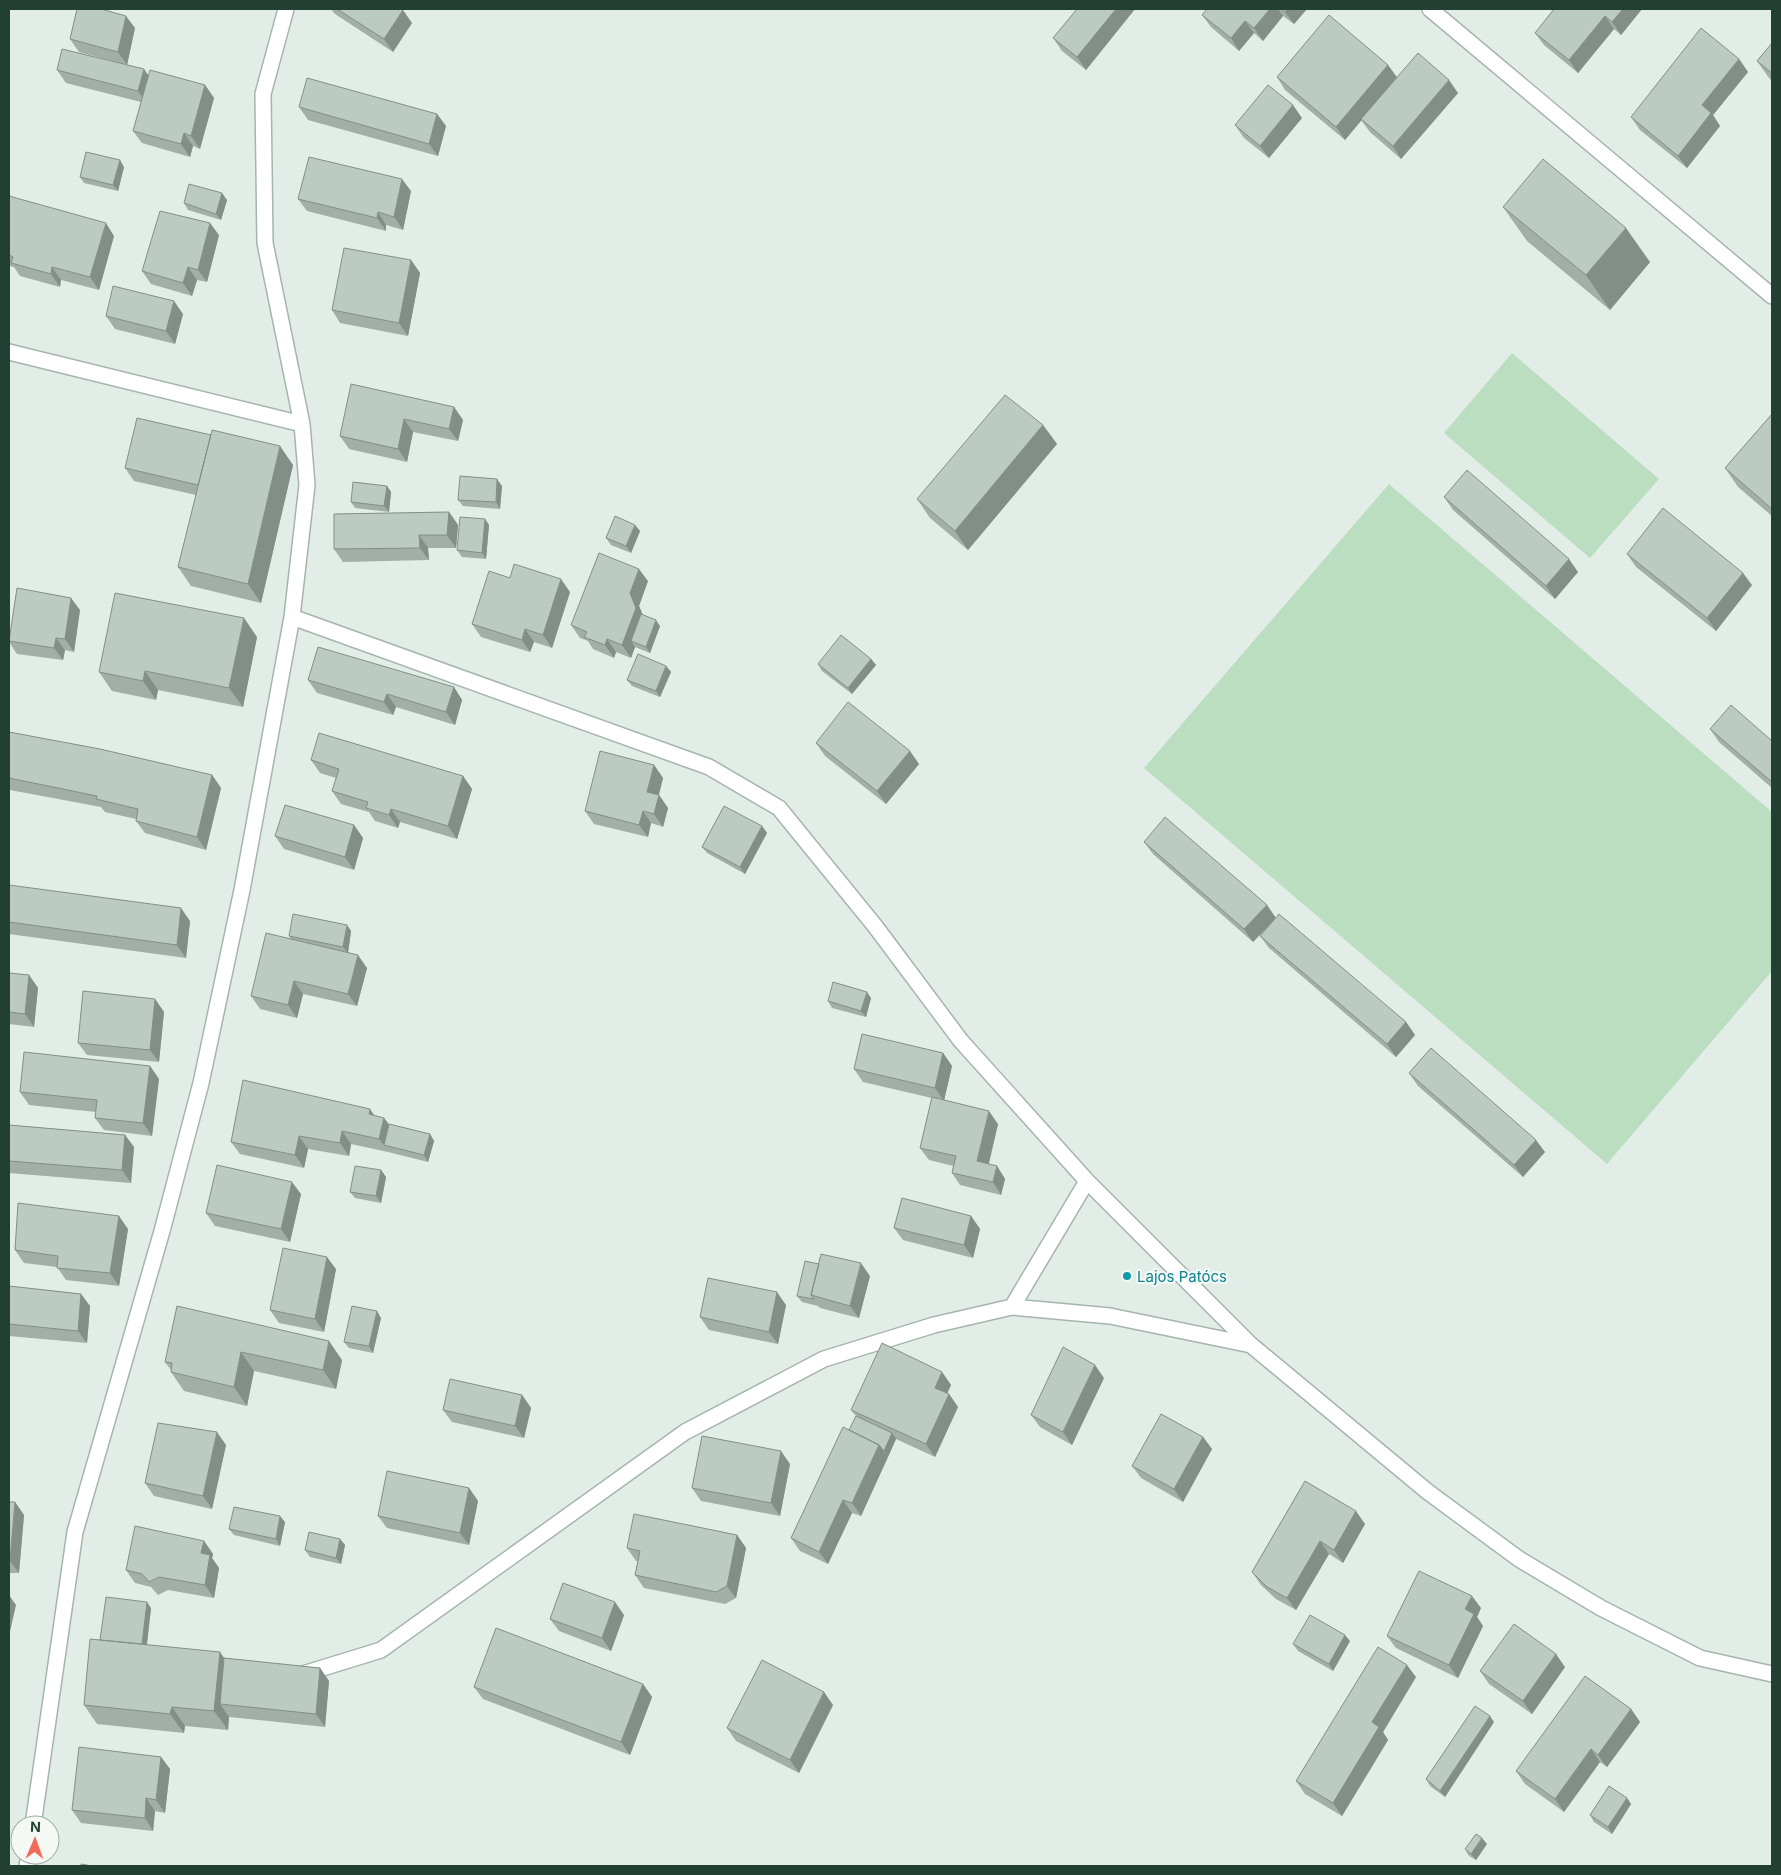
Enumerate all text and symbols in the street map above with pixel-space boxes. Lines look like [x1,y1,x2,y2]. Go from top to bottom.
place label: Lajos Patócs [1137,1267,1227,1286]
marker: Lajos Patócs [1121,1270,1133,1282]
north arrow [10,1815,60,1865]
text: N [30,1818,41,1835]

